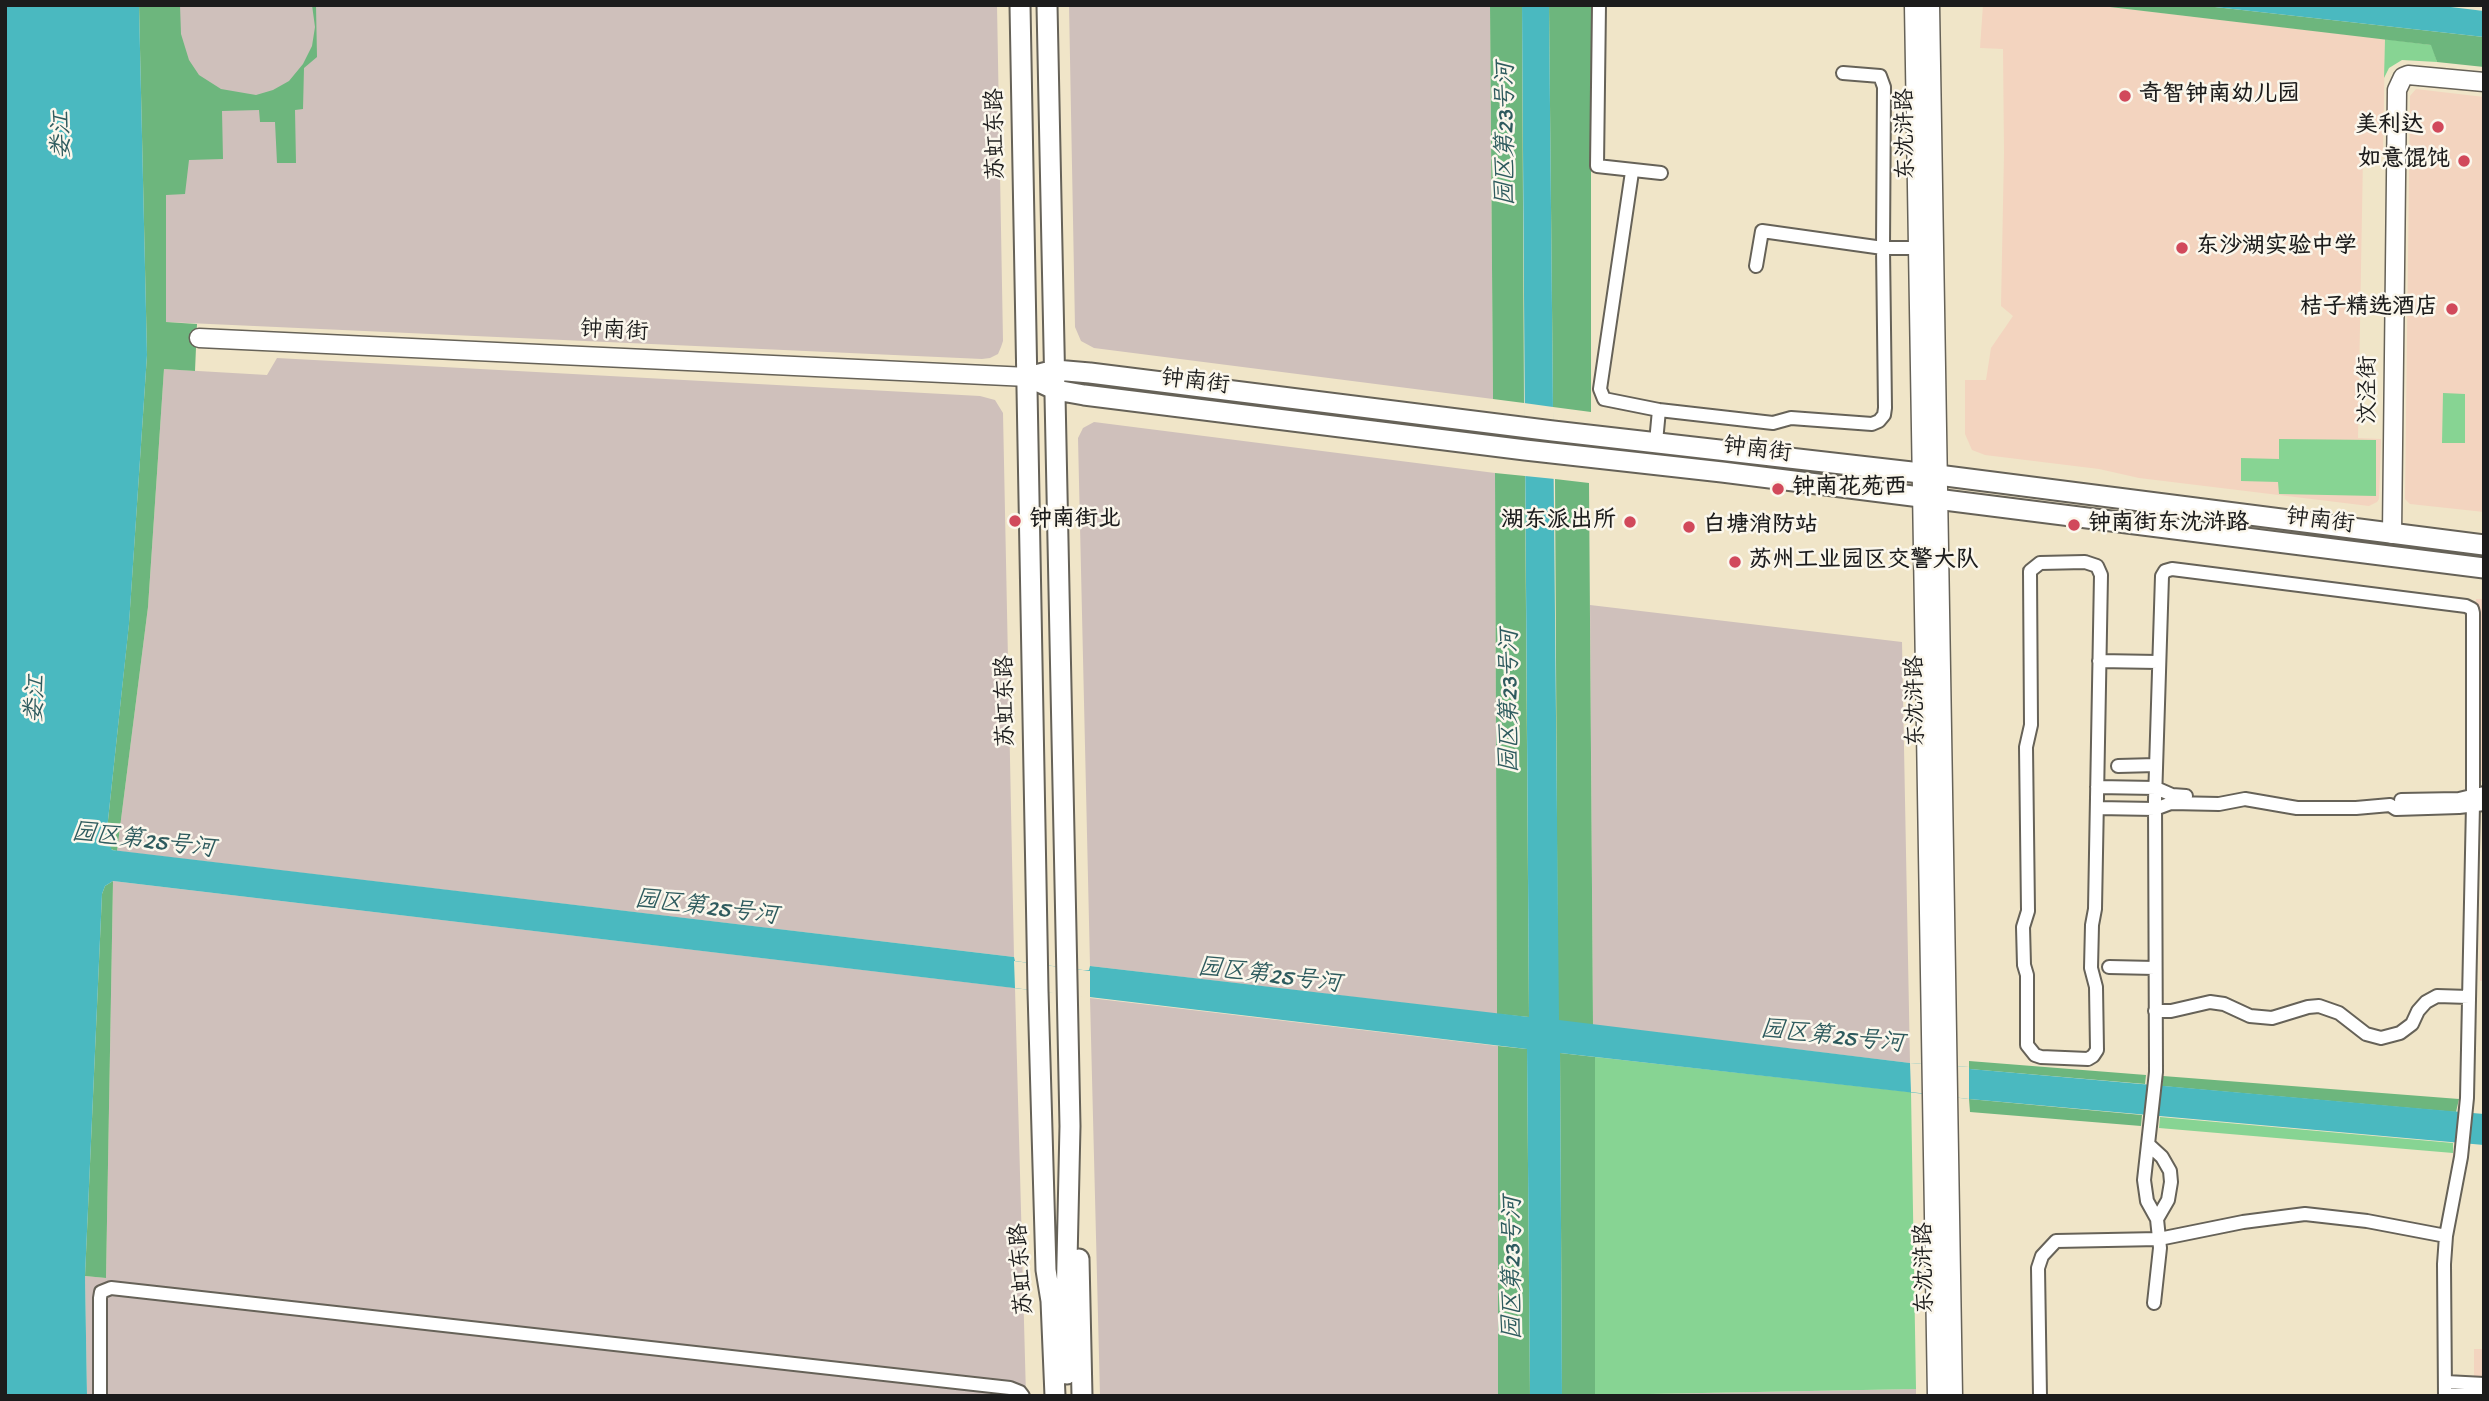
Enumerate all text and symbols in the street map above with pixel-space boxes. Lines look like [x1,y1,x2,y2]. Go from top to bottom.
water label: 园区第23号河 [1494,62,1522,206]
place label: 奇智钟南幼儿园 [2139,82,2300,110]
street label: 苏虹东路 [983,88,1013,180]
street label: 东沈浒路 [1893,88,1923,180]
marker: 奇智钟南幼儿园 [2117,88,2133,104]
water label: 娄江 [50,111,78,159]
place label: 美利达 [2355,113,2424,141]
marker: 美利达 [2430,119,2446,135]
place label: 如意馄饨 [2358,147,2450,175]
marker: 如意馄饨 [2456,153,2472,169]
place label: 东沙湖实验中学 [2196,234,2357,262]
marker: 东沙湖实验中学 [2174,240,2190,256]
place label: 桔子精选酒店 [2300,295,2438,323]
marker: 桔子精选酒店 [2444,301,2460,317]
street label: 钟南街 [579,317,649,349]
street label: 汶泾街 [2356,356,2384,424]
street label: 钟南街 [1159,366,1231,402]
street label: 钟南街 [1721,434,1793,470]
place label: 钟南花苑西 [1792,475,1907,503]
marker: 钟南花苑西 [1770,481,1786,497]
street label: 钟南街 [2284,505,2356,541]
place label: 钟南街北 [1029,507,1121,535]
place label: 湖东派出所 [1501,508,1616,536]
place label: 钟南街东沈浒路 [2088,511,2249,539]
marker: 钟南街北 [1007,513,1023,529]
place label: 白塘消防站 [1703,513,1818,541]
marker: 湖东派出所 [1622,514,1638,530]
marker: 钟南街东沈浒路 [2066,517,2082,533]
marker: 白塘消防站 [1681,519,1697,535]
place label: 苏州工业园区交警大队 [1749,548,1979,576]
marker: 苏州工业园区交警大队 [1727,554,1743,570]
water label: 园区第23号河 [1498,629,1526,773]
street label: 苏虹东路 [993,655,1023,747]
street label: 东沈浒路 [1903,655,1933,747]
water label: 娄江 [22,674,54,724]
water label: 园区第25号河 [70,820,216,866]
water label: 园区第25号河 [633,887,779,933]
water label: 园区第25号河 [1196,955,1342,1001]
water label: 园区第25号河 [1759,1017,1905,1061]
water label: 园区第23号河 [1501,1196,1529,1340]
street label: 苏虹东路 [1007,1222,1041,1316]
street label: 东沈浒路 [1912,1222,1942,1314]

